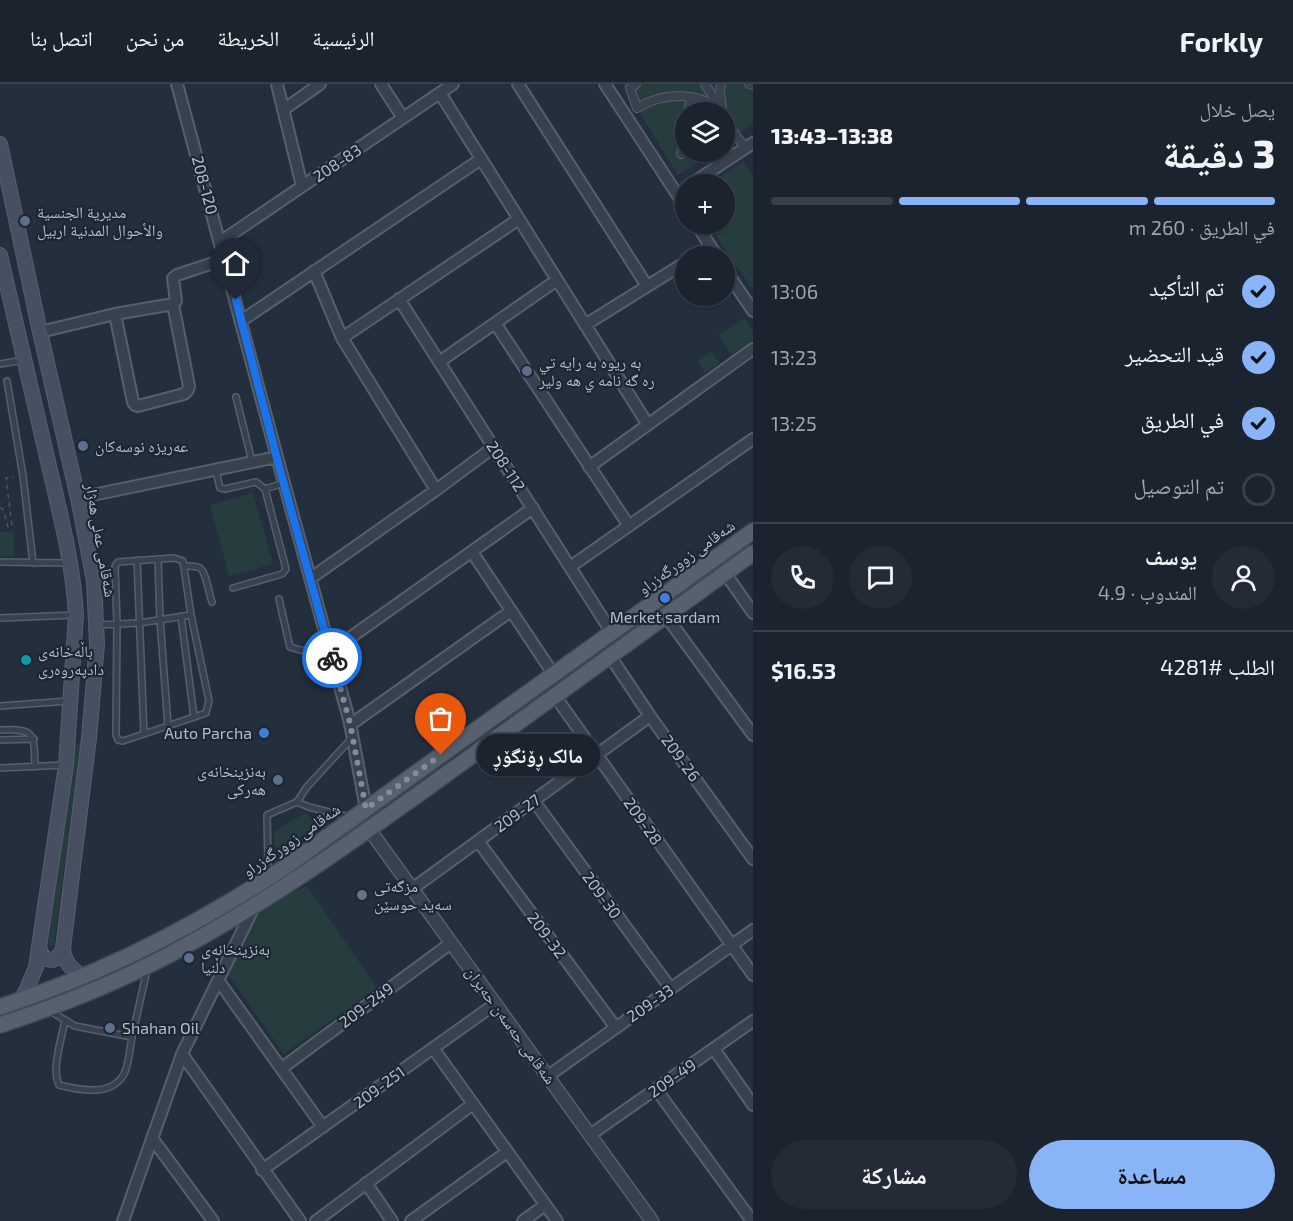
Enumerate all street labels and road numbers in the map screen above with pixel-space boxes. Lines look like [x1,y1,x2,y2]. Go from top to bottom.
street label: 208-83 [309,140,364,186]
street label: 208-120 [189,153,222,216]
street label: 208-112 [483,437,530,495]
street label: شەقامی عەلی هەژار [80,481,121,599]
street label: شەقامی زوورگەزراو [634,515,739,600]
street label: 209-26 [658,731,705,785]
street label: 209-27 [490,790,543,836]
street label: 209-28 [620,793,667,848]
street label: شەقامی زوورگەزراو [238,799,345,882]
street label: 209-30 [579,867,626,922]
street label: 209-32 [524,908,571,962]
street label: شەقامی حەسەن حەیران [461,962,561,1089]
street label: 209-249 [335,978,397,1031]
street label: 209-33 [623,980,677,1026]
street label: 209-49 [644,1054,699,1101]
street label: 209-251 [349,1062,408,1112]

